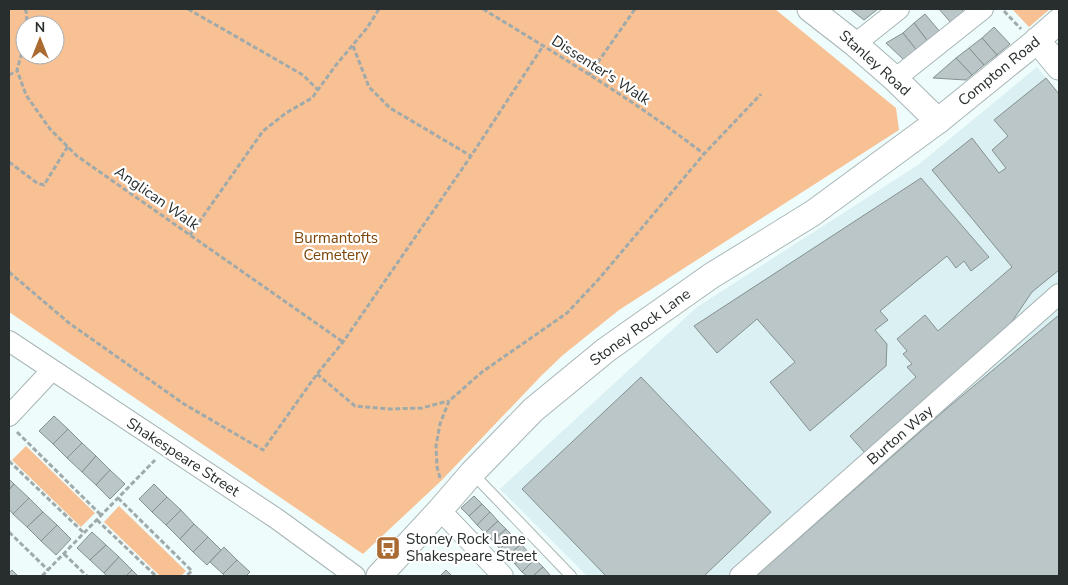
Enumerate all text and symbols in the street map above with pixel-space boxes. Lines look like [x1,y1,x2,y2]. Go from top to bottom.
north arrow [15,15,65,65]
text: N [35,18,45,37]
street label: Stanley Road [835,26,915,100]
street label: Dissenter's Walk [548,31,655,110]
street label: Compton Road [954,32,1044,110]
street label: Anglican Walk [111,161,204,235]
park label: Burmantofts Cemetery [294,228,378,265]
street label: Stoney Rock Lane [586,284,694,370]
street label: Burton Way [863,401,938,469]
street label: Shakespeare Street [123,413,244,501]
place label: Stoney Rock Lane Shakespeare Street [406,529,538,566]
bus stop icon: Stoney Rock Lane Shakespeare Street [375,535,401,561]

